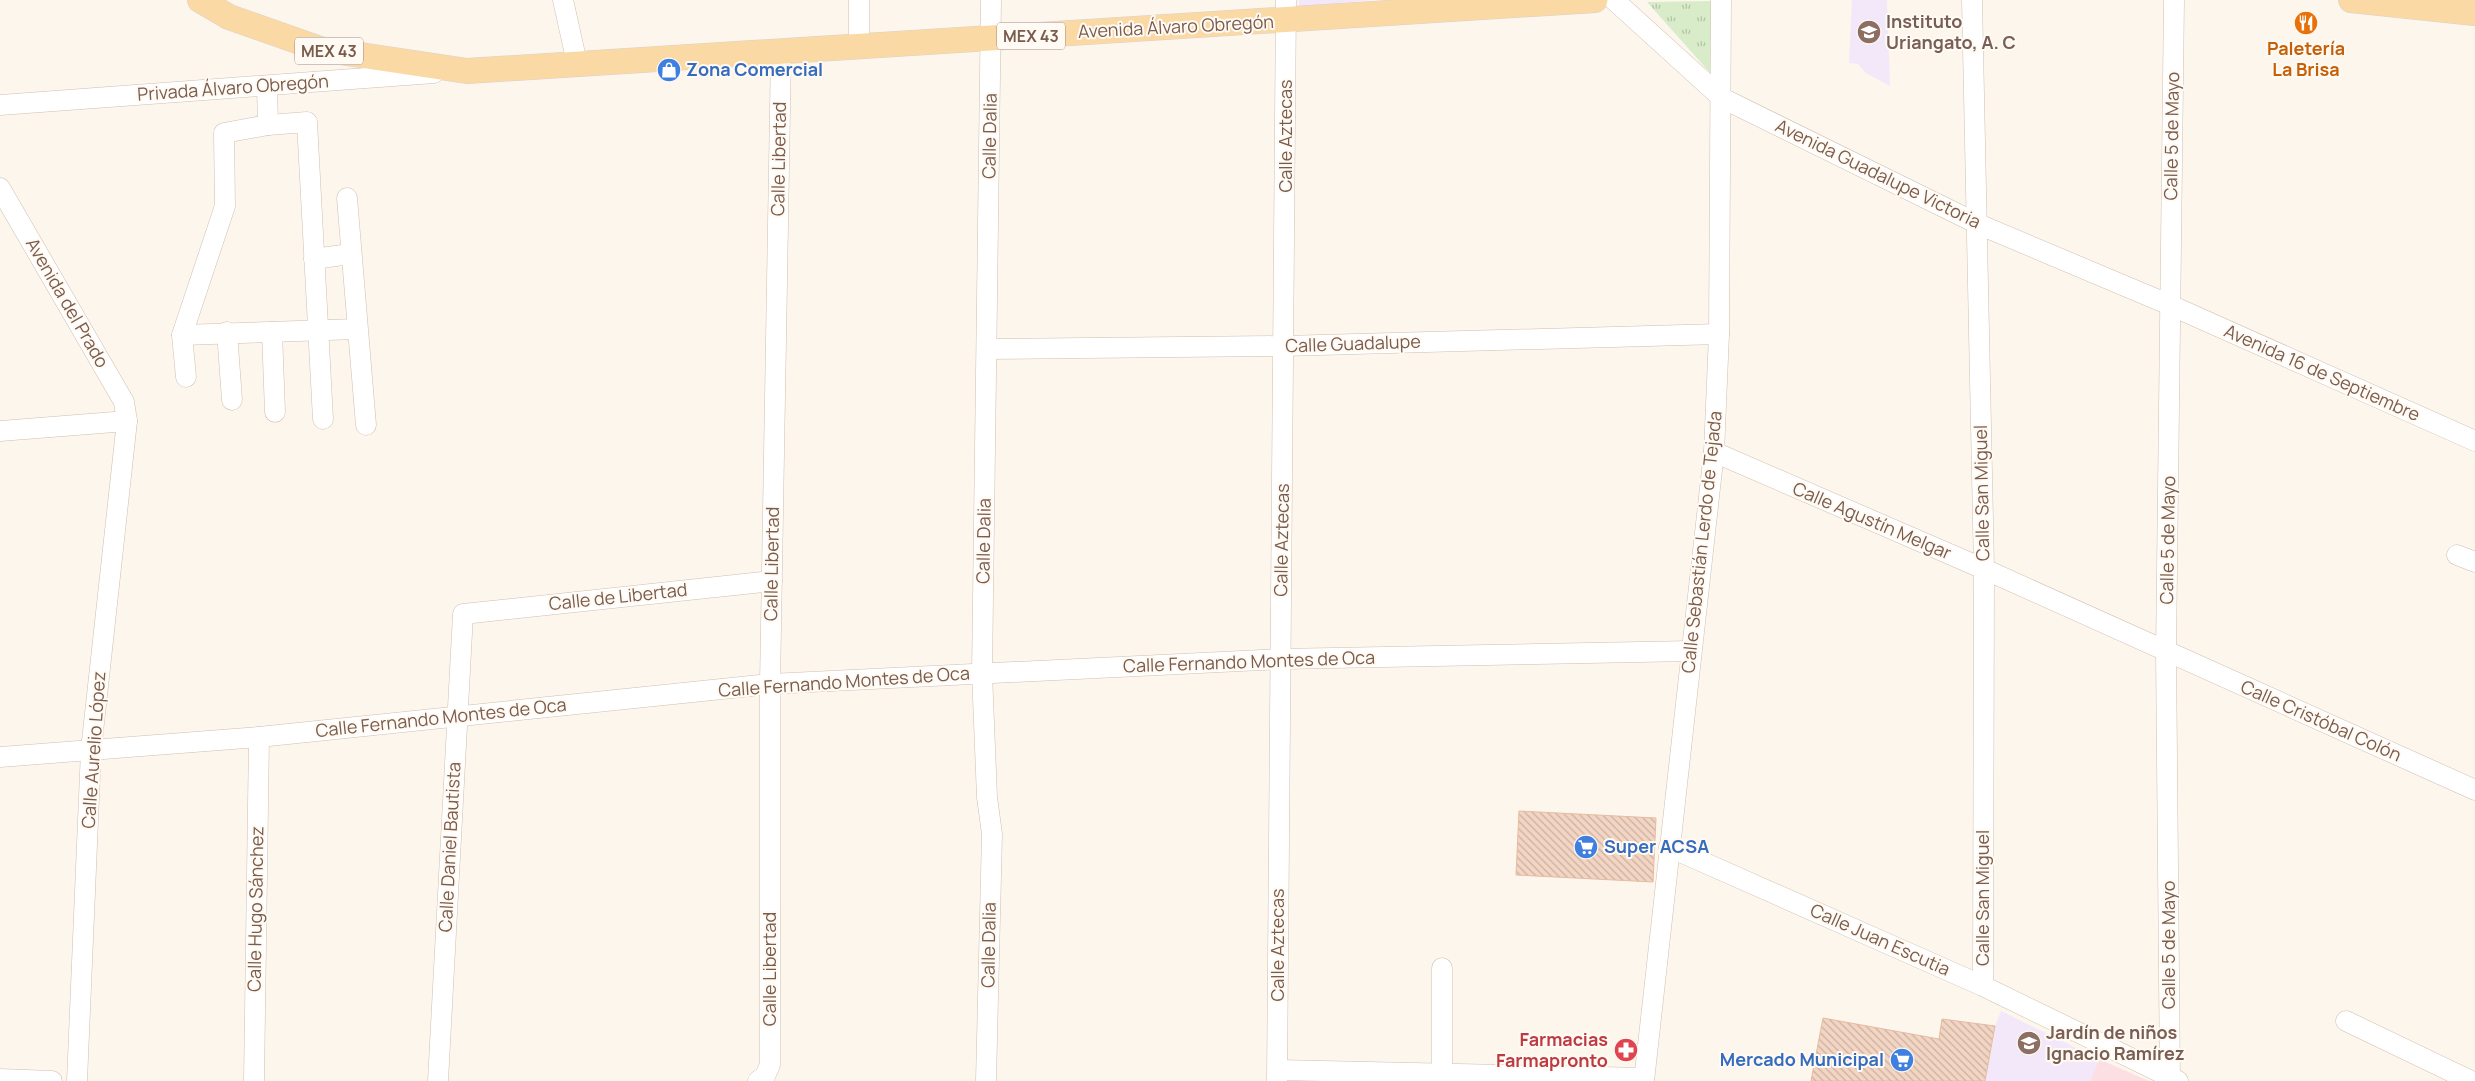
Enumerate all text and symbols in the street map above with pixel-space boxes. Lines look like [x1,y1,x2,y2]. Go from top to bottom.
street label: Avenida Álvaro Obregón [1077,9,1275,43]
place label: Instituto Uriangato, A. C [1886,9,2016,54]
restaurant icon: Paletería La Brisa [2293,10,2319,36]
school or university icon: Instituto Uriangato, A. C [1856,19,1882,45]
road number: MEX 43 [997,22,1065,50]
place label: Paletería La Brisa [2267,36,2345,81]
road number: MEX 43 [295,37,363,64]
shop icon: Zona Comercial [656,57,682,83]
place label: Zona Comercial [686,57,823,81]
street label: Privada Álvaro Obregón [136,68,329,106]
street label: Calle 5 de Mayo [2158,72,2184,200]
street label: Calle Aztecas [1273,79,1297,193]
street label: Calle Dalia [976,93,1002,179]
street label: Calle Libertad [765,102,791,216]
street label: Avenida Guadalupe Victoria [1772,113,1985,233]
street label: Avenida del Prado [21,233,115,372]
street label: Avenida 16 de Septiembre [2221,318,2424,426]
street label: Calle Guadalupe [1285,329,1421,357]
street label: Calle Sebastián Lerdo de Tejada [1675,410,1727,674]
street label: Calle San Miguel [1968,425,1994,561]
street label: Calle Agustín Melgar [1789,476,1956,565]
street label: Calle 5 de Mayo [2154,476,2180,604]
street label: Calle Aztecas [1268,483,1294,597]
street label: Calle Dalia [970,498,996,584]
street label: Calle Libertad [758,507,784,621]
street label: Calle de Libertad [547,577,688,615]
street label: Calle Fernando Montes de Oca [1123,645,1375,677]
street label: Calle Fernando Montes de Oca [717,660,970,702]
street label: Calle Aurelio López [76,671,110,829]
street label: Calle Cristóbal Colón [2237,674,2406,766]
street label: Calle Fernando Montes de Oca [314,692,567,742]
street label: Calle Daniel Bautista [433,761,465,933]
street label: Calle Hugo Sánchez [242,826,268,992]
street label: Calle San Miguel [1970,830,1994,966]
supermarket icon: Super ACSA [1573,834,1599,860]
place label: Super ACSA [1604,834,1709,858]
street label: Calle 5 de Mayo [2156,881,2180,1009]
street label: Calle Aztecas [1265,888,1289,1002]
street label: Calle Juan Escutia [1807,898,1954,981]
street label: Calle Dalia [975,902,1001,988]
street label: Calle Libertad [757,912,781,1026]
place label: Jardín de niños Ignacio Ramírez [2046,1020,2185,1065]
place label: Farmacias Farmapronto [1496,1027,1608,1072]
school or university icon: Jardín de niños Ignacio Ramírez [2016,1030,2042,1056]
pharmacy icon: Farmacias Farmapronto [1613,1037,1639,1063]
place label: Mercado Municipal [1720,1047,1884,1071]
supermarket icon: Mercado Municipal [1889,1047,1915,1073]

